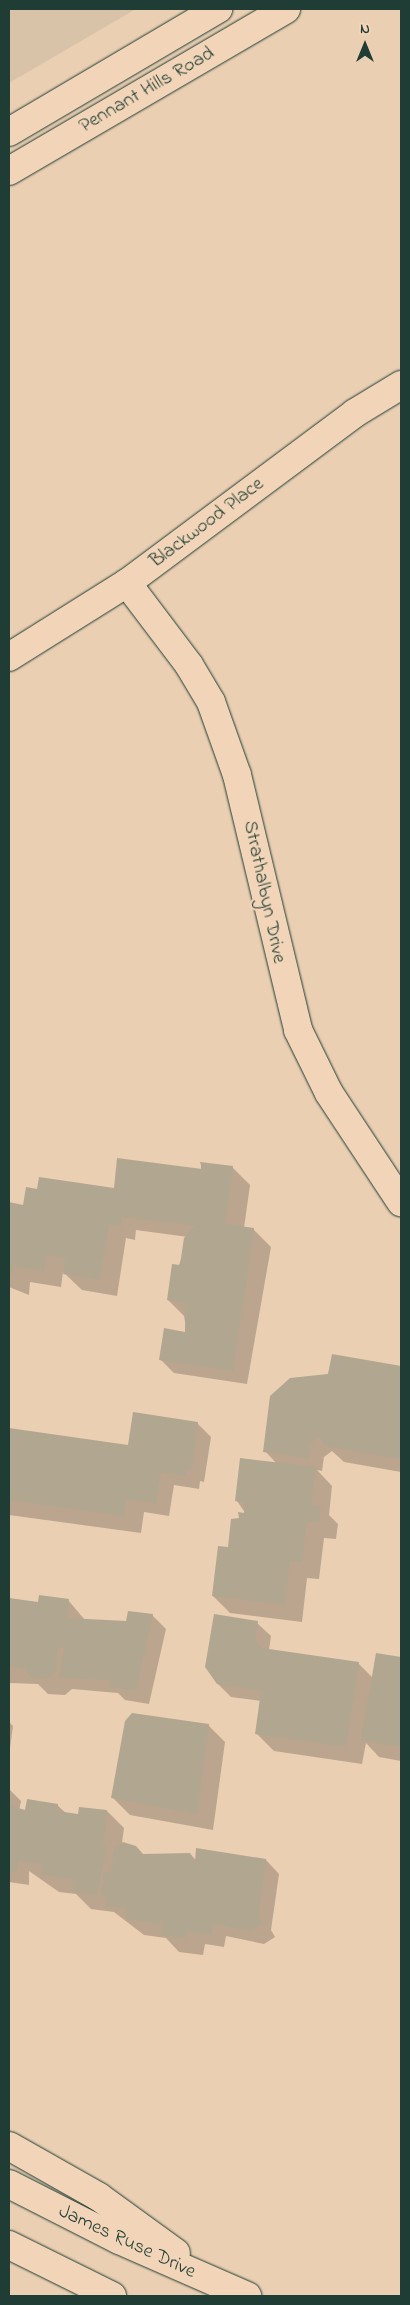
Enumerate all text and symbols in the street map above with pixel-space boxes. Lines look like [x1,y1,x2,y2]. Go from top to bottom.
text: N [360,19,370,40]
north arrow [340,20,390,70]
street label: Pennant Hills Road [75,42,219,138]
street label: Blackwood Place [145,472,269,574]
street label: Strathalbyn Drive [237,818,291,966]
street label: James Ruse Drive [55,2200,199,2284]

